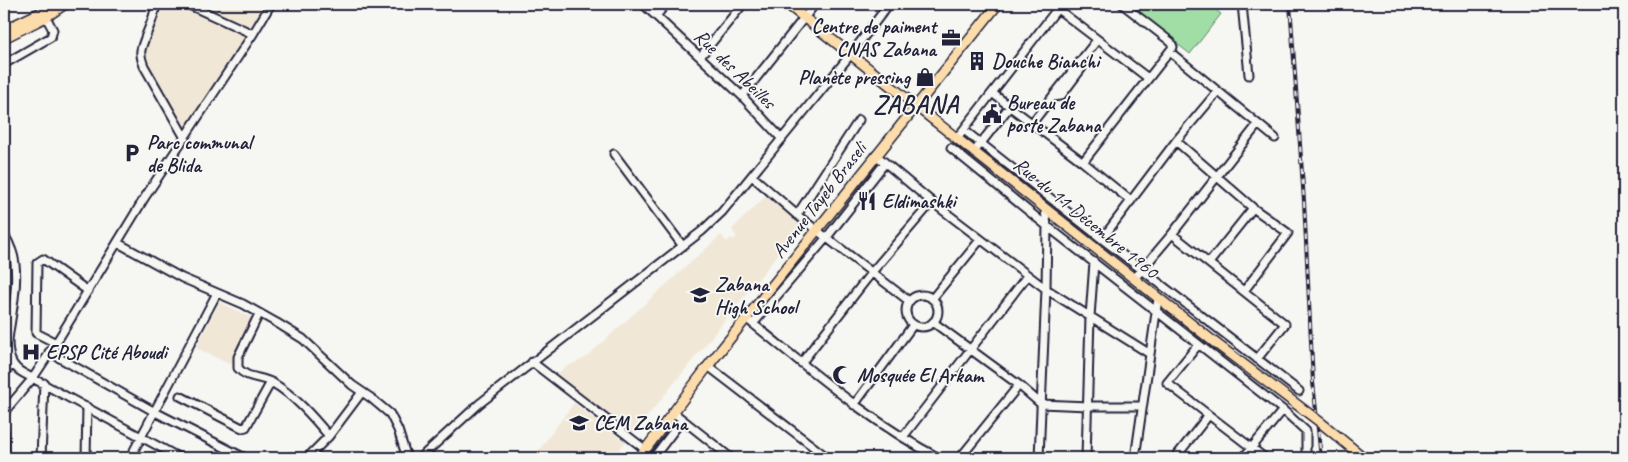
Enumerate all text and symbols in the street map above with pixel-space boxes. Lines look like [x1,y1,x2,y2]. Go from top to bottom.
place label: Centre de paiment CNAS Zabana [811,14,938,62]
street label: Rue des Abeilles [689,24,783,116]
office icon: Centre de paiment CNAS Zabana [940,27,962,49]
place label: Douche Bianchi [992,49,1102,74]
building icon: Douche Bianchi [966,50,988,72]
place label: Planète pressing [798,65,912,90]
shop icon: Planète pressing [914,66,936,88]
district label: ZABANA [873,89,960,121]
place label: Bureau de poste Zabana [1007,90,1103,138]
public building icon: Bureau de poste Zabana [981,103,1003,125]
place label: Parc communal de Blida [147,130,256,178]
street label: Avenue Tayeb Braseli [766,135,873,263]
parking icon: Parc communal de Blida [121,142,143,164]
street label: Rue du 11 Décembre 1960 [1009,152,1165,285]
place label: Eldimashki [882,189,959,214]
restaurant icon: Eldimashki [856,190,878,212]
place label: Zabana High School [715,272,800,320]
school or university icon: Zabana High School [689,284,711,306]
place label: EPSP Cité Aboudi [46,340,170,365]
hospital icon: EPSP Cité Aboudi [20,341,42,363]
place label: Mosquée El Arkam [857,363,985,388]
mosque icon: Mosquée El Arkam [831,364,853,386]
place label: CEM Zabana [594,411,689,436]
school or university icon: CEM Zabana [568,412,590,434]

